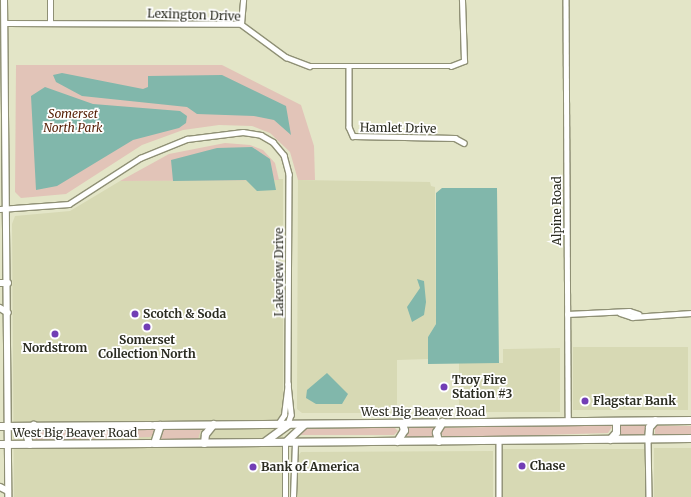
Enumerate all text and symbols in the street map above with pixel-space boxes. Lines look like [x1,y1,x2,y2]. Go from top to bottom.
street label: Lexington Drive [147,6,241,24]
park label: Somerset North Park [43,107,103,135]
street label: Hamlet Drive [360,120,436,136]
street label: Alpine Road [550,176,564,246]
street label: Lakeview Drive [272,227,286,317]
place label: Scotch & Soda [143,307,226,321]
marker: Scotch & Soda [130,309,140,319]
marker: Somerset Collection North [142,322,152,332]
marker: Nordstrom [50,329,60,339]
place label: Somerset Collection North [98,333,196,361]
place label: Nordstrom [23,341,87,355]
place label: Troy Fire Station #3 [452,373,512,401]
marker: Troy Fire Station #3 [439,382,449,392]
place label: Flagstar Bank [593,394,676,408]
marker: Flagstar Bank [580,396,590,406]
street label: West Big Beaver Road [361,405,485,419]
street label: West Big Beaver Road [13,426,137,440]
place label: Chase [530,459,565,473]
place label: Bank of America [261,460,359,474]
marker: Chase [517,461,527,471]
marker: Bank of America [248,462,258,472]

